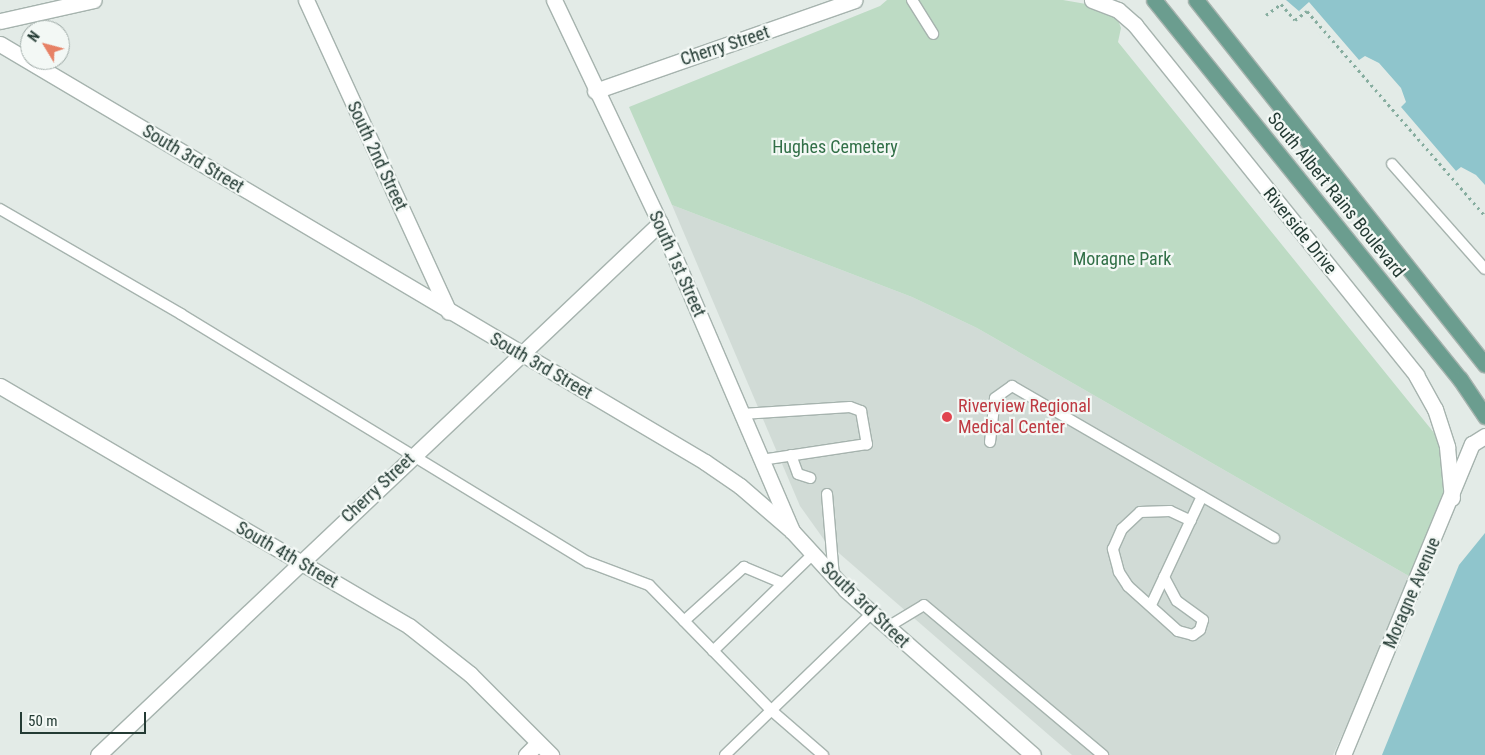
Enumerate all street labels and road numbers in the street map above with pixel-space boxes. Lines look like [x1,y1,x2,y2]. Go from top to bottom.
street label: Cherry Street [678,21,772,71]
street label: South 2nd Street [342,98,412,214]
street label: South Albert Rains Boulevard [1263,108,1409,282]
street label: South 3rd Street [138,120,248,198]
street label: Riverside Drive [1259,183,1341,279]
street label: South 1st Street [644,208,710,320]
street label: South 3rd Street [486,328,596,404]
street label: Cherry Street [337,449,419,527]
street label: South 4th Street [232,517,342,593]
street label: Moragne Avenue [1379,534,1445,652]
street label: South 3rd Street [816,557,914,653]

